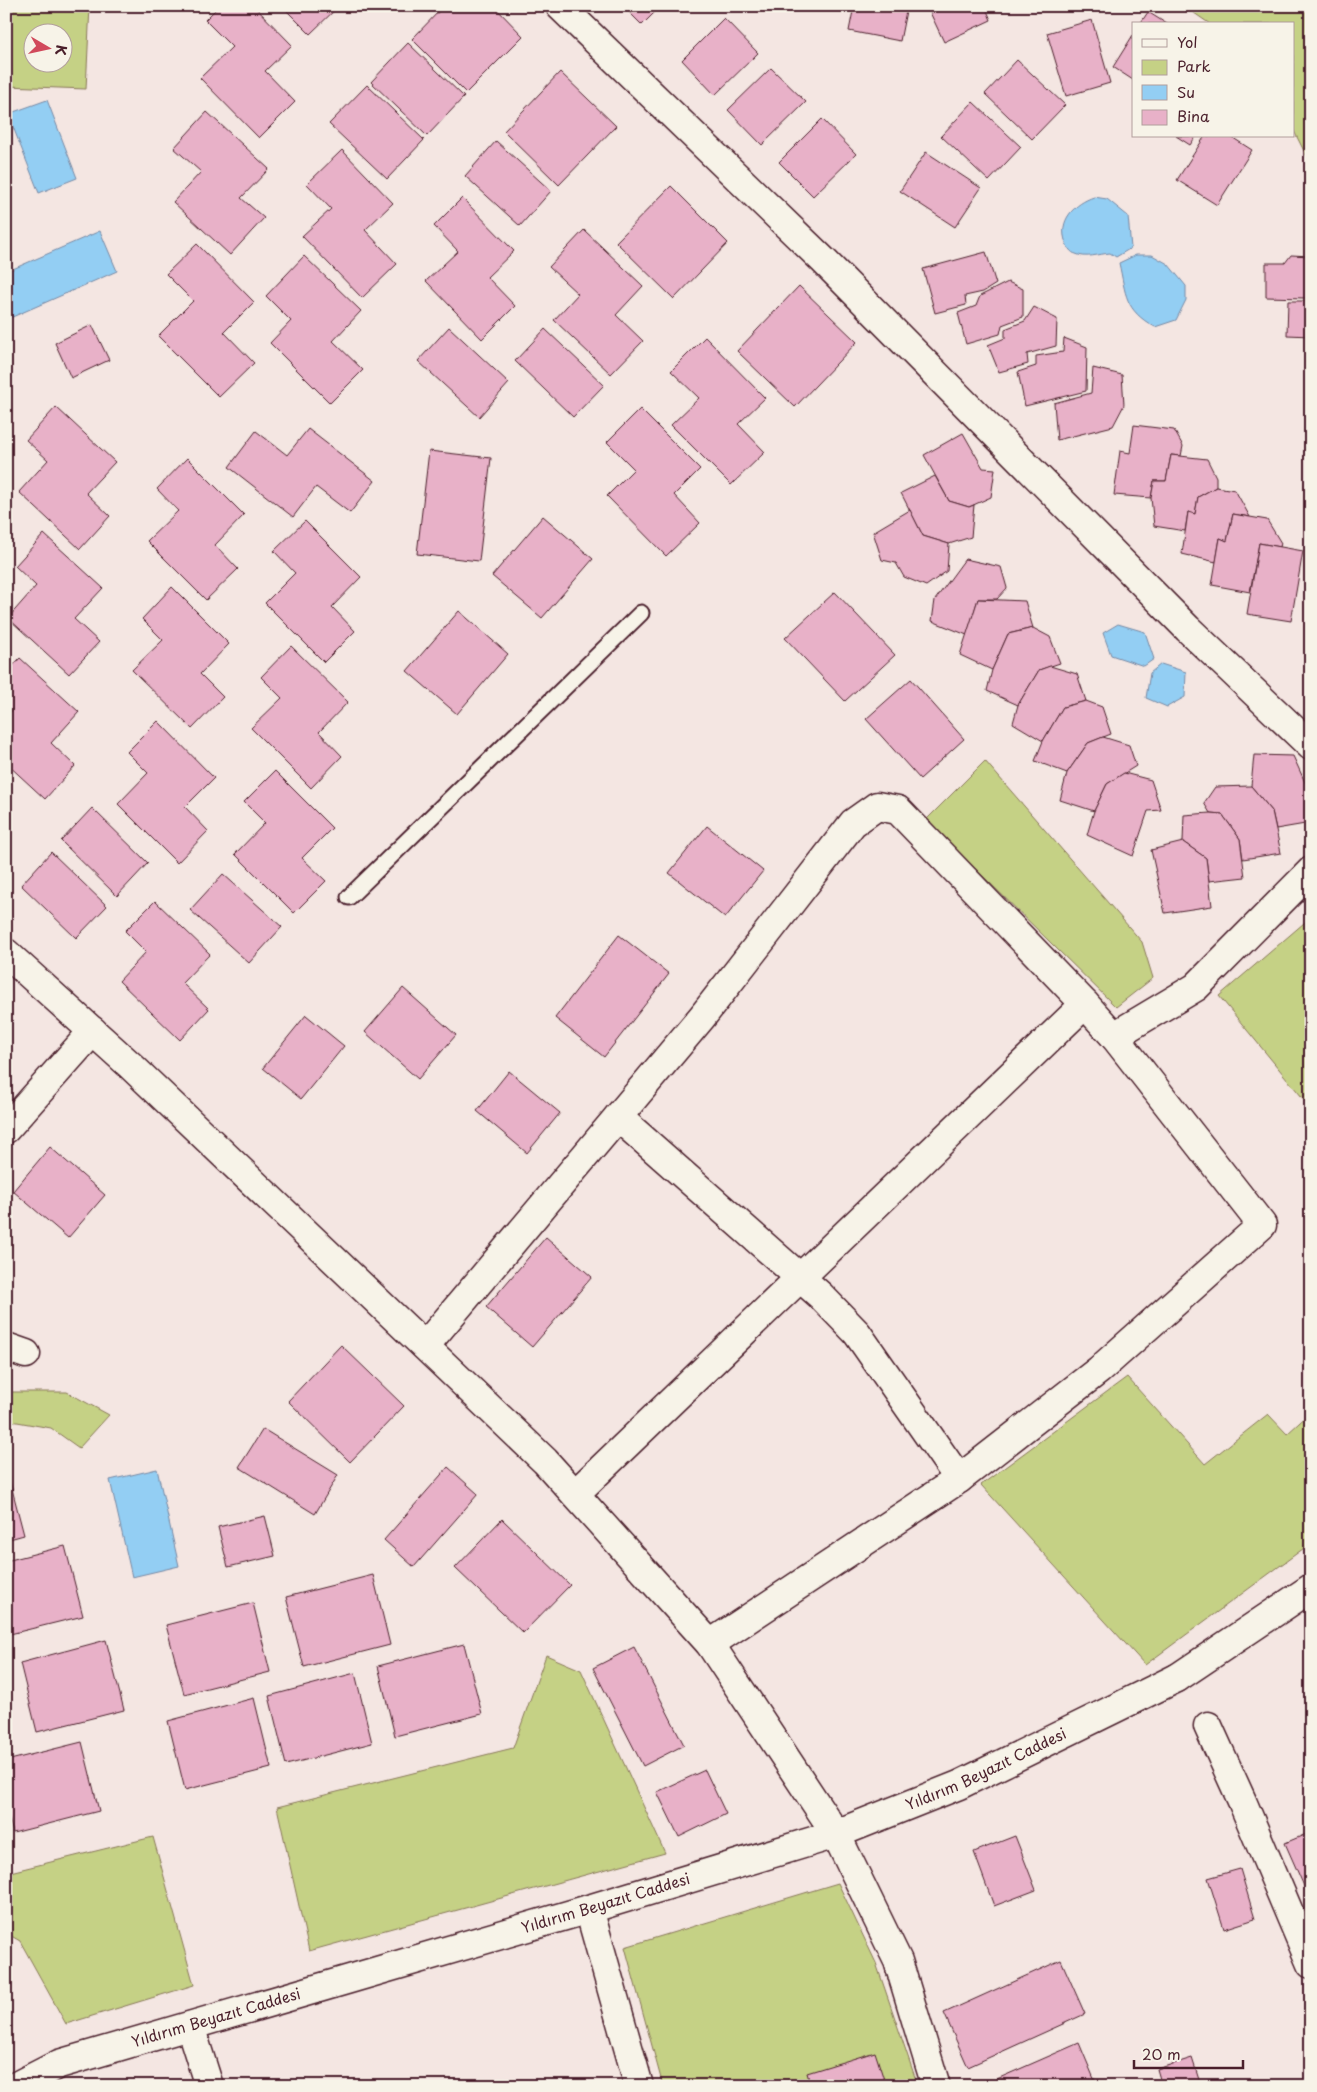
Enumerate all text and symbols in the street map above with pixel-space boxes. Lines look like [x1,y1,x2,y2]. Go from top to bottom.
north arrow [22,22,72,72]
legend [1132,22,1294,138]
text: Yol [1177,30,1198,53]
text: K [50,43,73,57]
text: Park [1177,54,1211,77]
text: Su [1177,80,1195,103]
text: Bina [1177,104,1210,127]
street label: Yıldırım Beyazıt Caddesi [902,1721,1070,1815]
street label: Yıldırım Beyazıt Caddesi [518,1866,692,1938]
street label: Yıldırım Beyazıt Caddesi [128,1981,303,2052]
scale bar [1134,2037,1243,2069]
text: 20 m [1142,2042,1181,2065]

